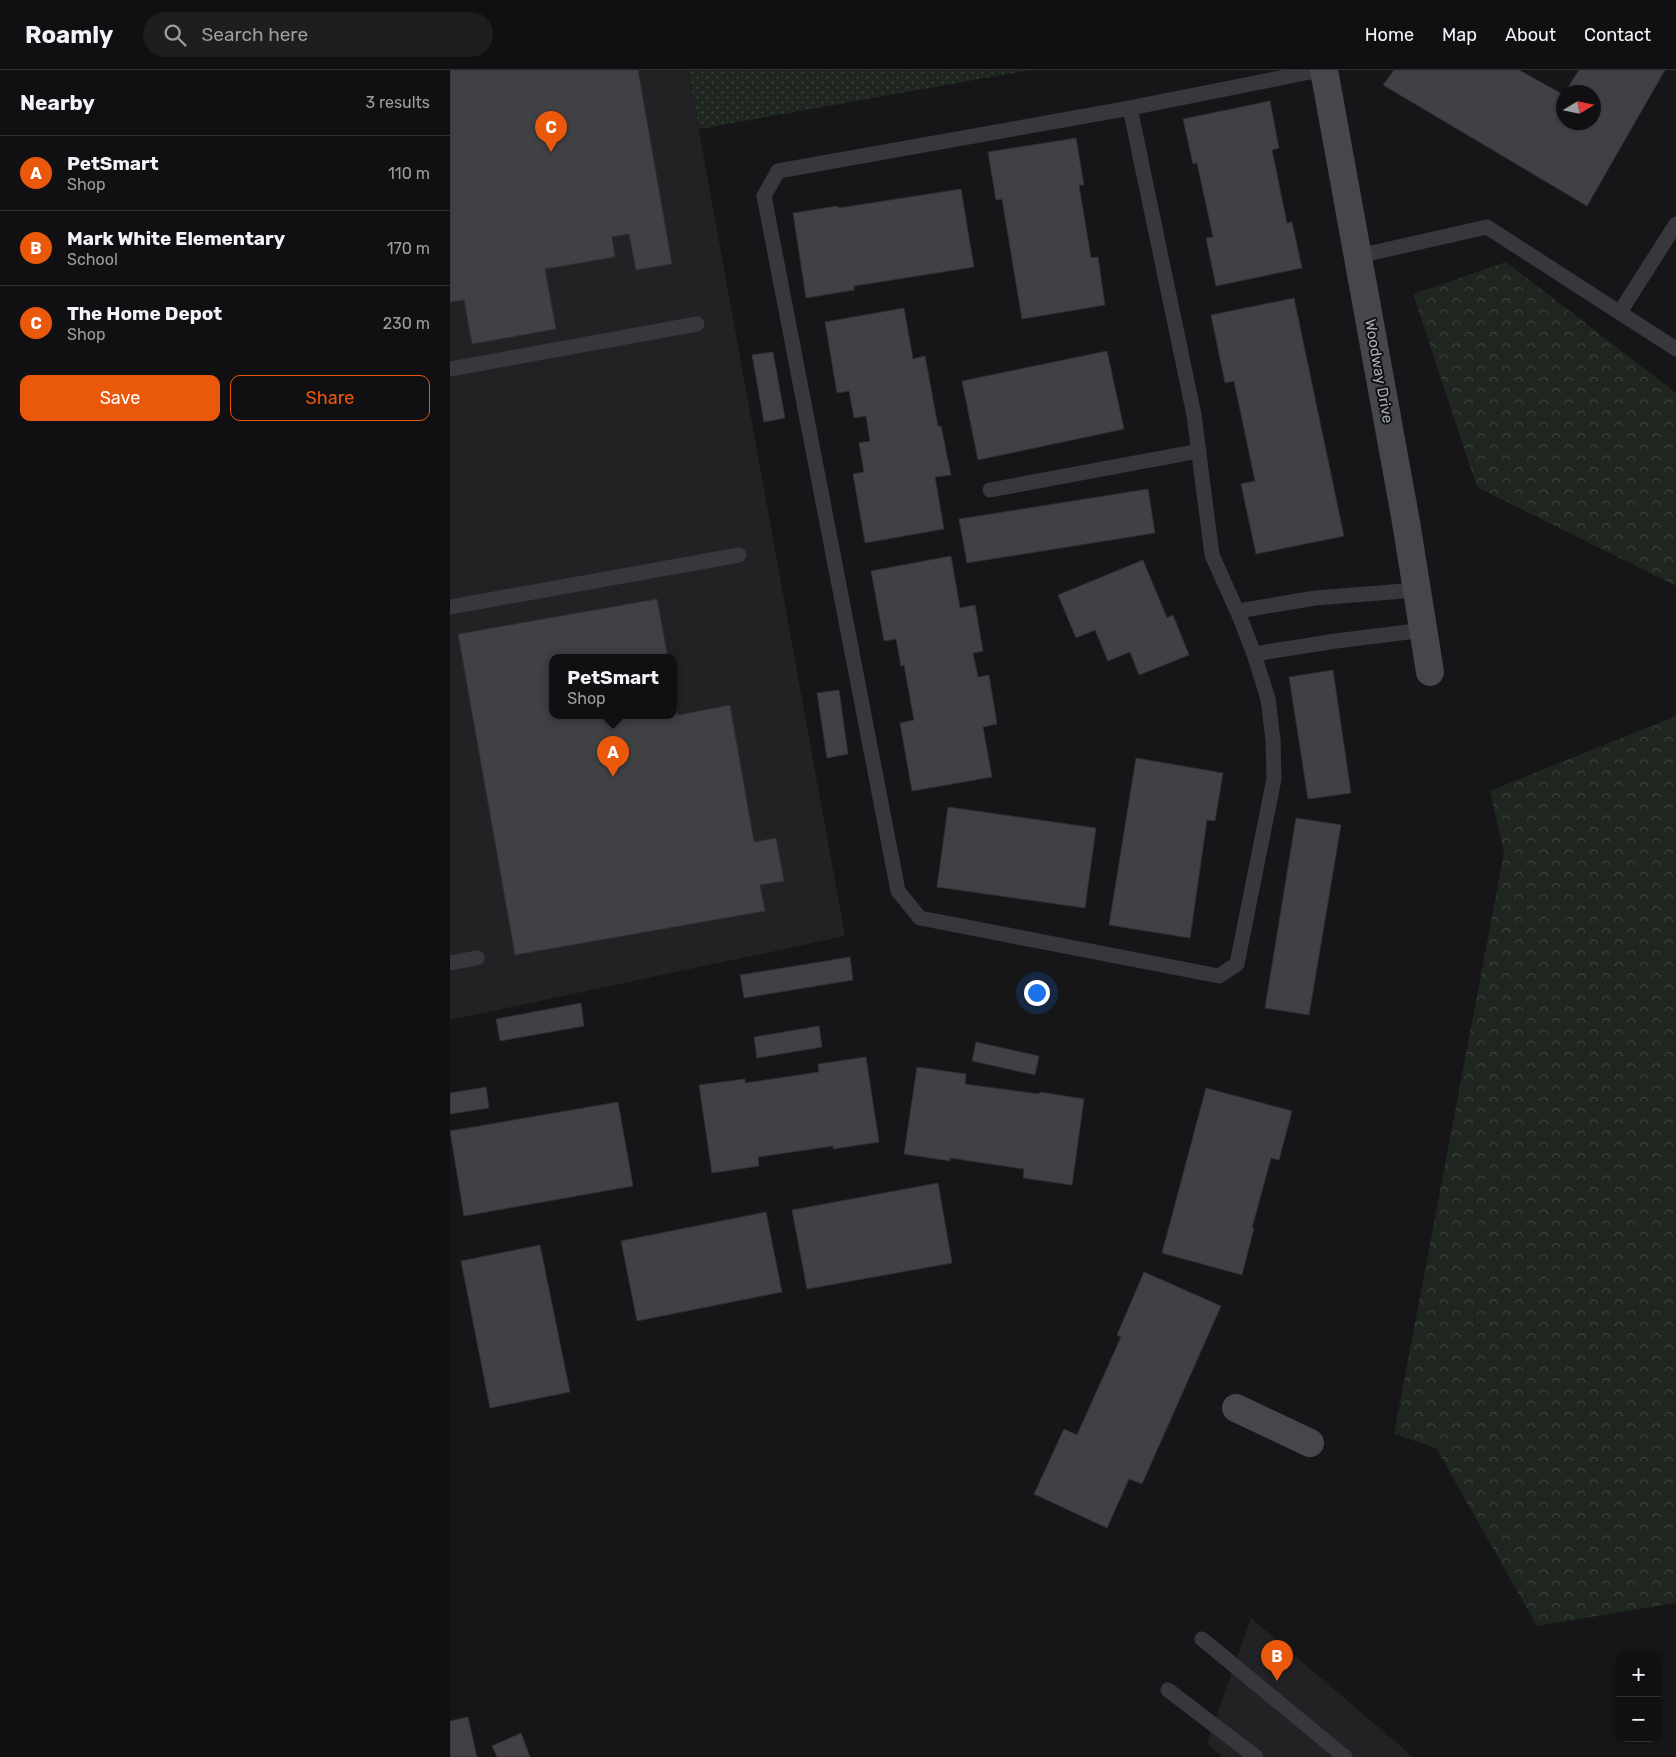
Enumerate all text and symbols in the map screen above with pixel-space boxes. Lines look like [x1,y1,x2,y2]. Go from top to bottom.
search box [143,12,493,57]
text: Roamly [25,21,113,49]
icon: search [161,21,189,49]
text: Search here [201,23,308,46]
text: Home [1365,24,1414,46]
text: Map [1442,24,1477,46]
text: About [1505,24,1556,46]
text: Contact [1584,24,1651,46]
north arrow [1556,85,1601,130]
text: Nearby [20,90,95,115]
text: 3 results [365,93,430,112]
pin: C [535,111,567,152]
text: PetSmart [67,152,159,175]
text: A [30,164,42,183]
text: 110 m [388,164,430,183]
text: Shop [67,175,105,194]
text: Mark White Elementary [67,227,285,250]
text: B [30,239,42,258]
text: 170 m [387,239,430,258]
text: School [67,250,118,269]
text: The Home Depot [67,302,222,325]
text: C [30,314,42,333]
text: 230 m [383,314,430,333]
street label: Woodway Drive [1361,318,1397,424]
text: Shop [67,325,105,344]
button: Save [20,375,220,421]
button: Share [230,375,430,421]
popup [549,654,677,719]
text: PetSmart [567,666,659,689]
text: Shop [567,689,606,708]
pin: A [597,736,629,777]
your location [1024,980,1050,1006]
pin: B [1261,1640,1293,1681]
map controls [1616,1652,1661,1742]
button: + [1616,1652,1661,1697]
button: − [1616,1697,1661,1742]

